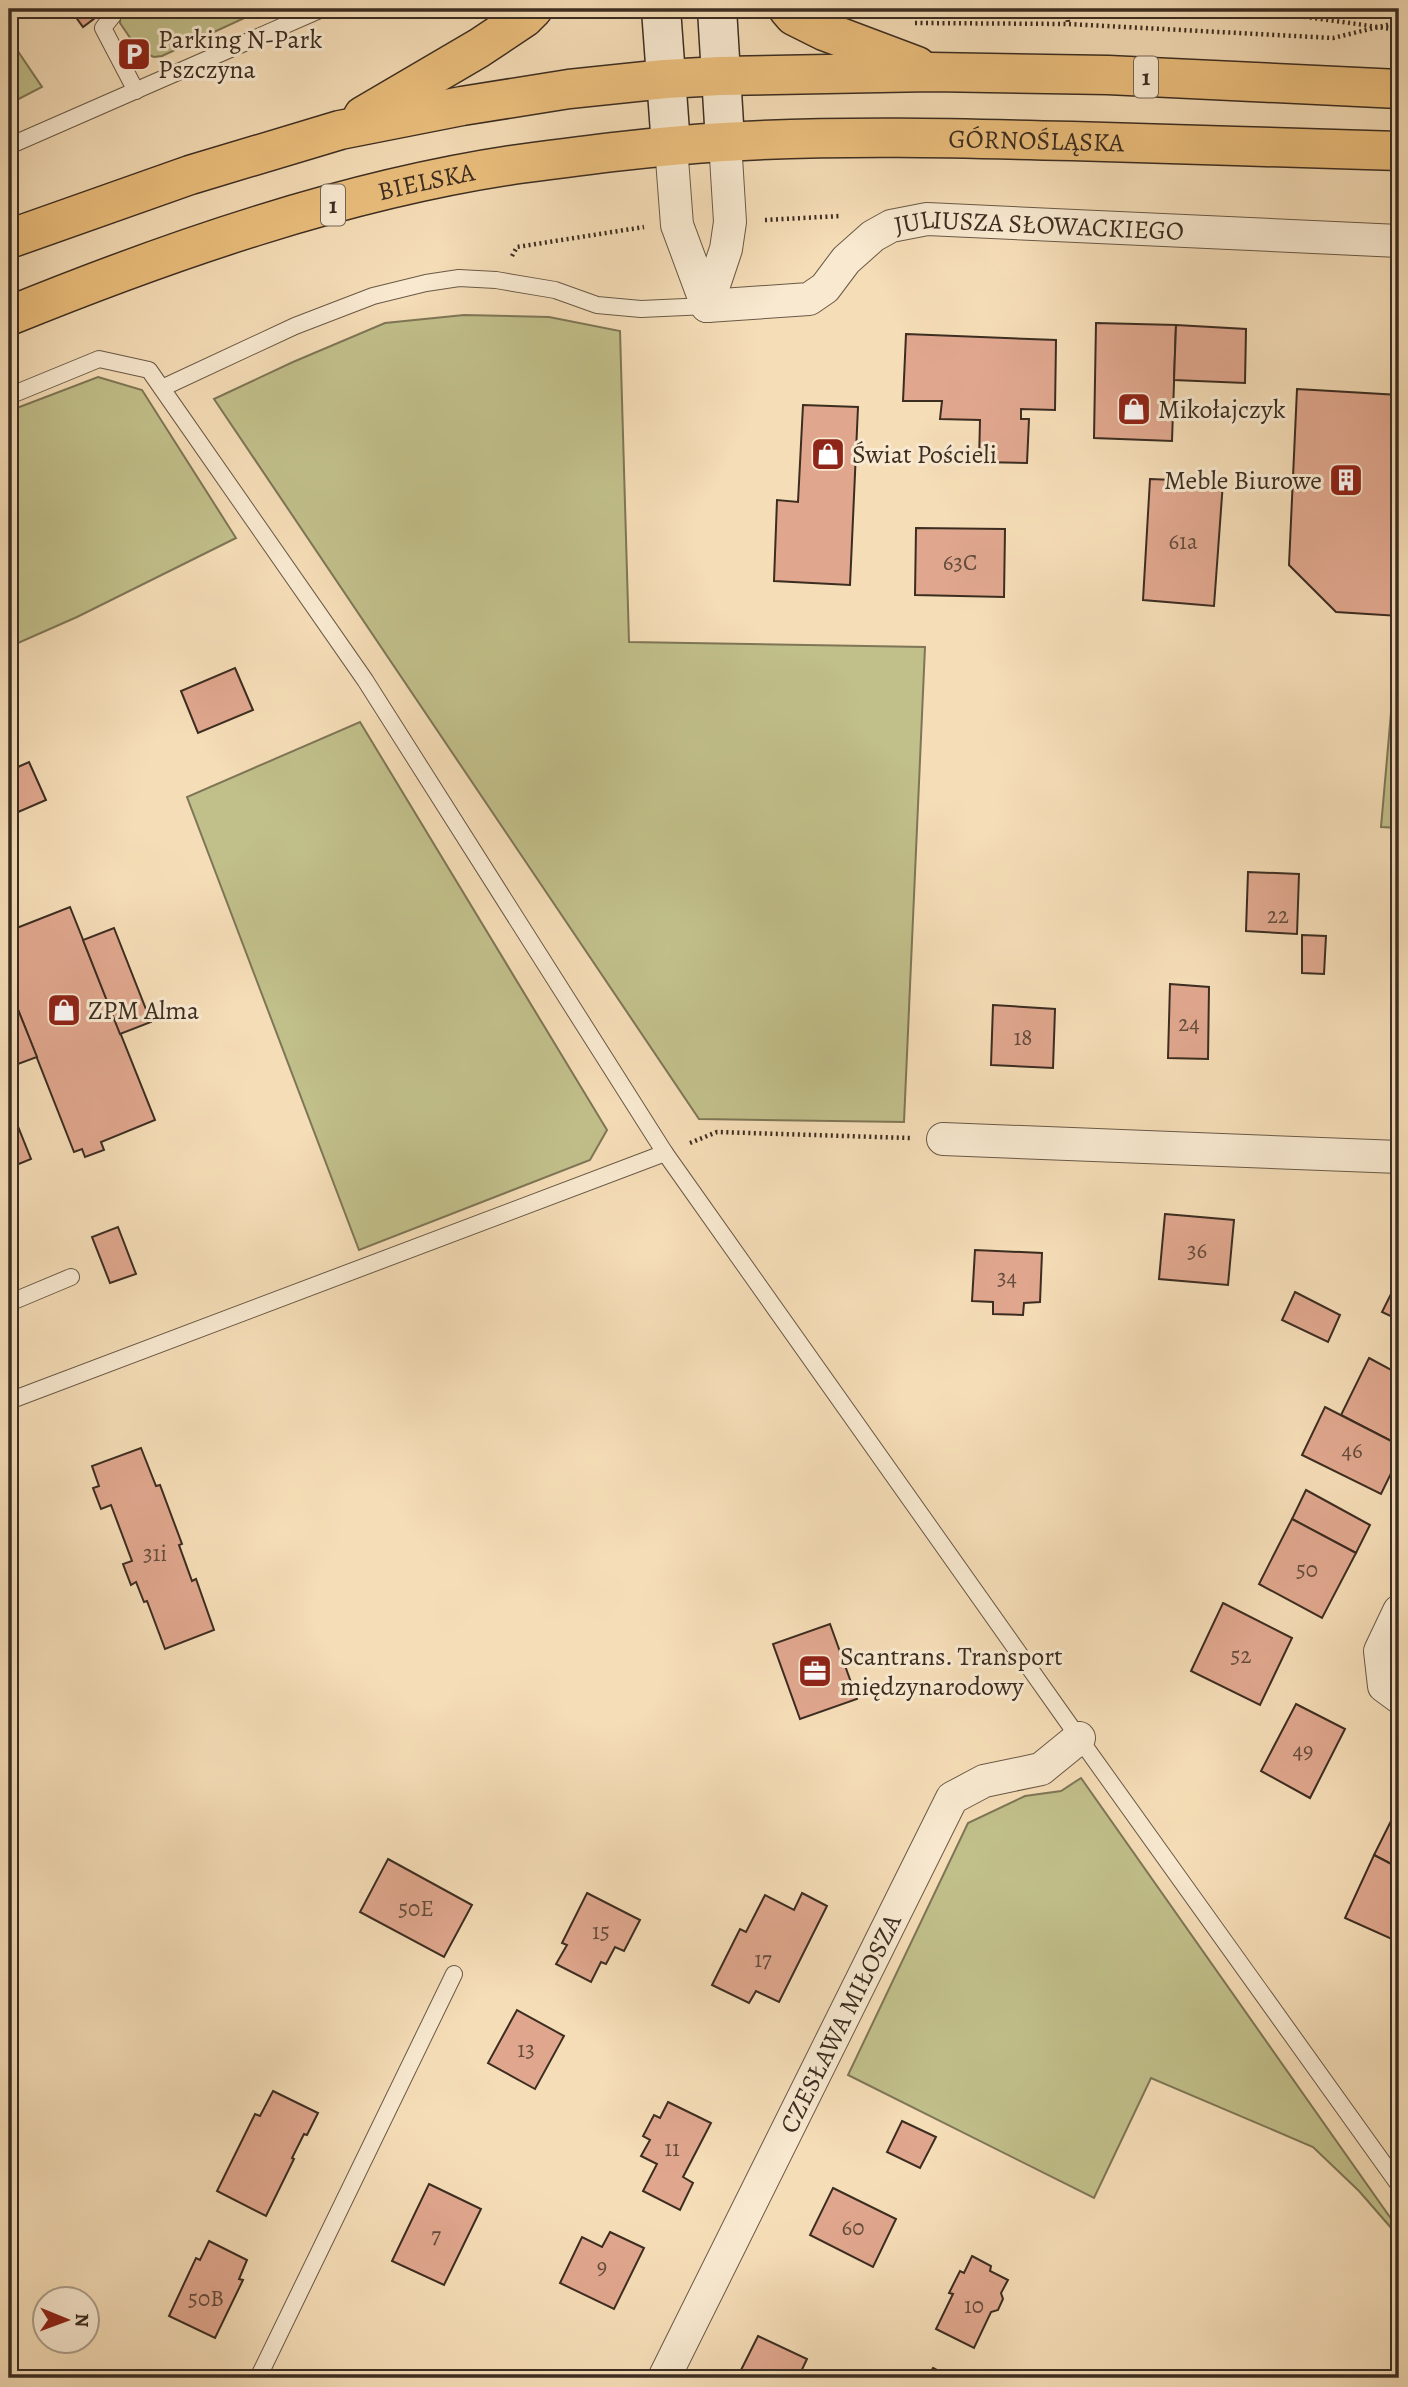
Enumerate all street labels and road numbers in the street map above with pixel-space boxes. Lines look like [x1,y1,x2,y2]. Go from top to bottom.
road number: 1 [1134,56,1158,98]
street label: GÓRNOŚLĄSKA [948,121,1125,161]
street label: BIELSKA [374,154,478,209]
road number: 1 [321,184,345,226]
street label: JULIUSZA SŁOWACKIEGO [891,201,1185,249]
street label: CZESŁAWA MIŁOSZA [771,1907,910,2139]

